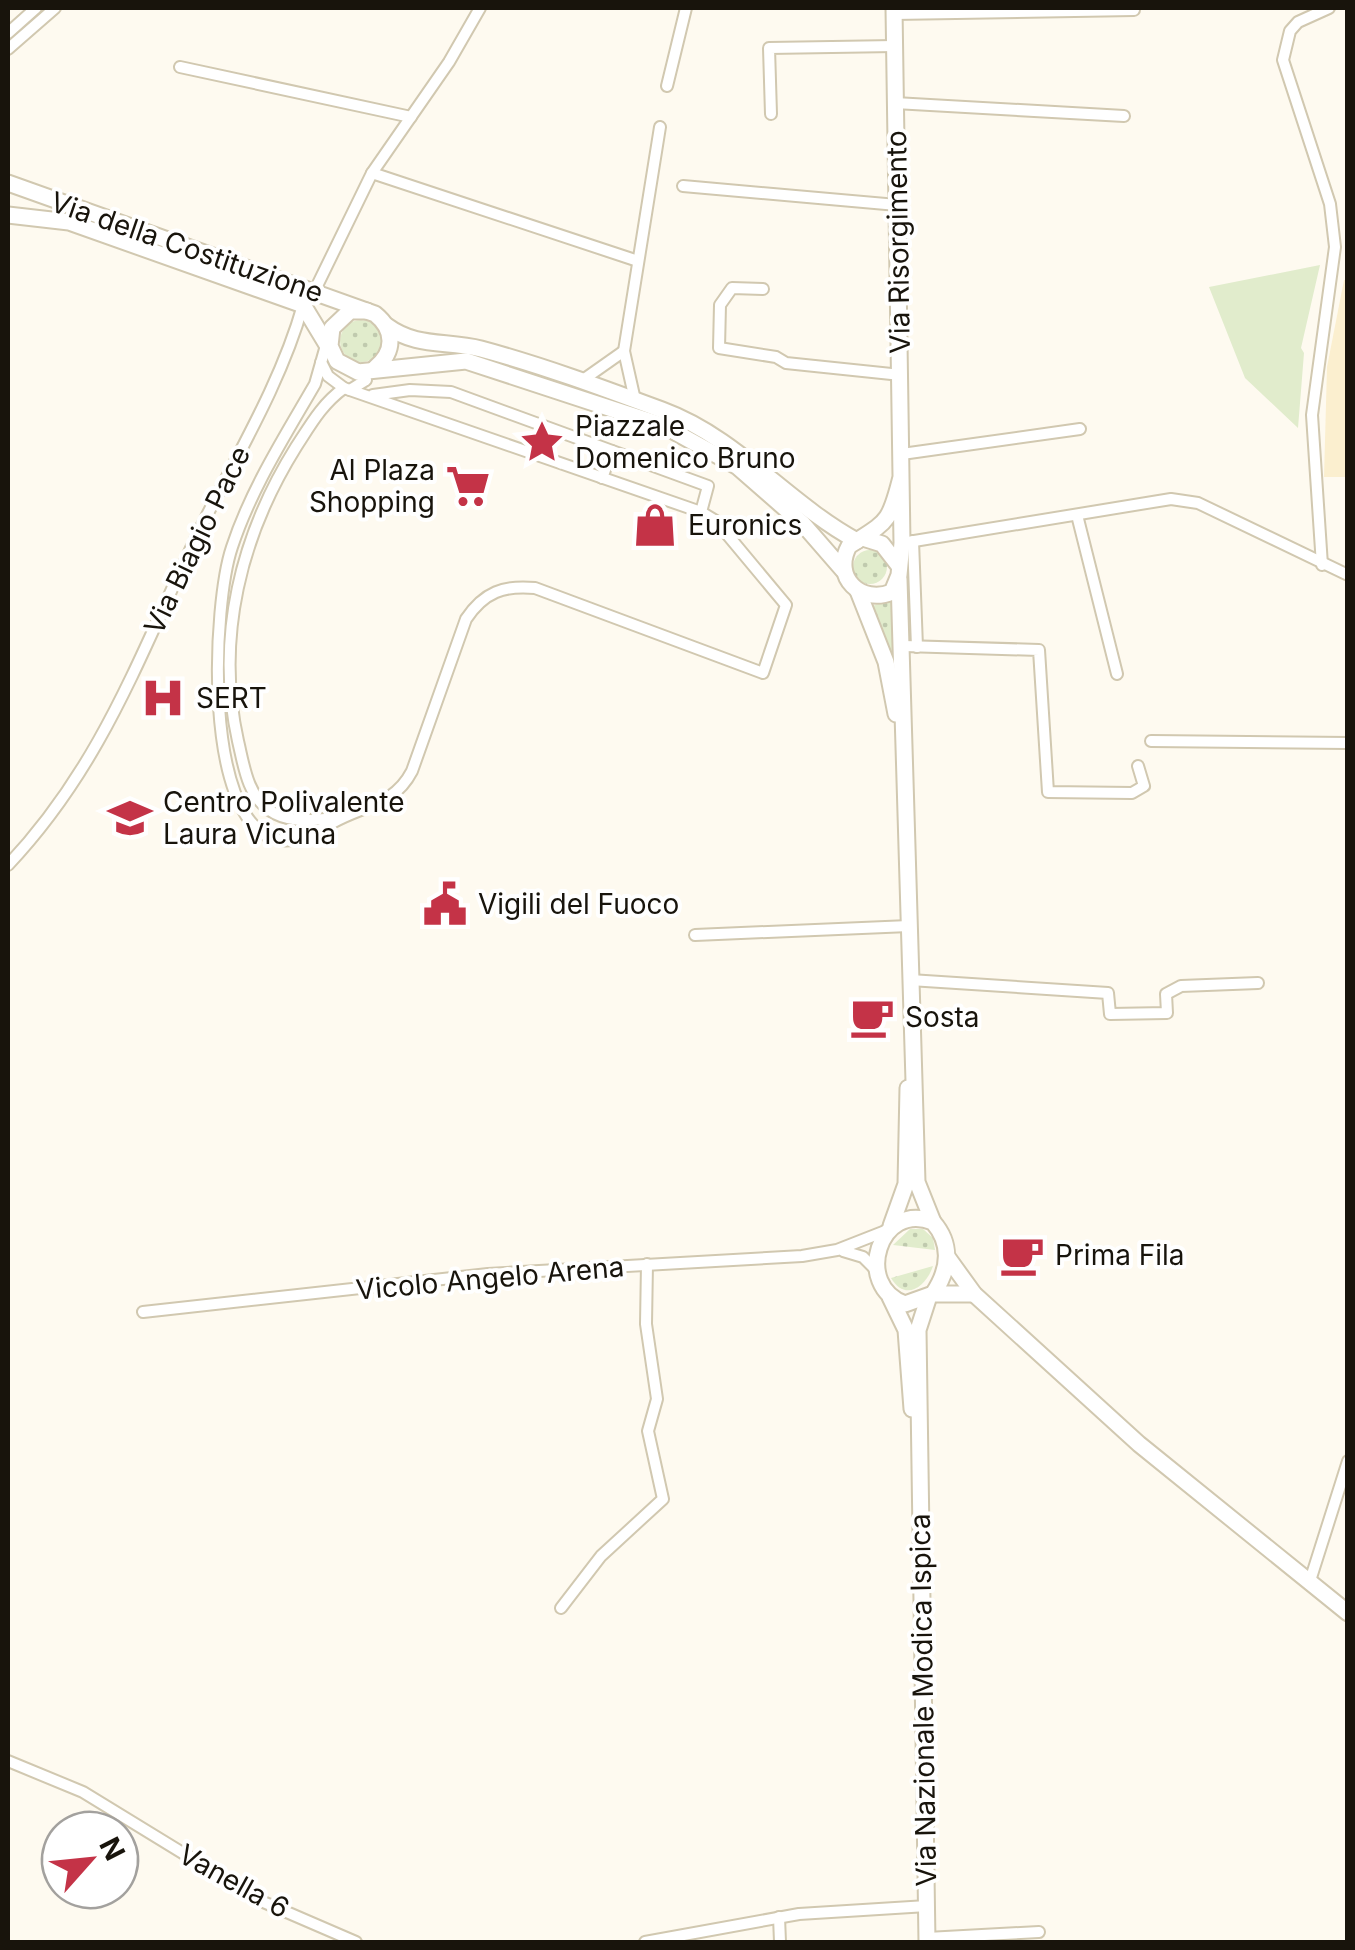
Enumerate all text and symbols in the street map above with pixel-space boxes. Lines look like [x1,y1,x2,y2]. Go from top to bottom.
street label: Via Risorgimento [879,130,917,354]
street label: Via della Costituzione [46,184,328,310]
place label: Piazzale Domenico Bruno [575,409,796,475]
place icon: Piazzale Domenico Bruno [518,418,566,466]
street label: Via Biagio Pace [137,440,257,640]
place label: Al Plaza Shopping [309,453,435,519]
supermarket icon: Al Plaza Shopping [444,462,492,510]
shop icon: Euronics [631,501,679,549]
place label: Euronics [688,508,802,542]
hospital icon: SERT [139,674,187,722]
place label: SERT [196,681,267,715]
place label: Centro Polivalente Laura Vicuna [163,785,405,851]
school or university icon: Centro Polivalente Laura Vicuna [106,794,154,842]
public building icon: Vigili del Fuoco [421,880,469,928]
place label: Vigili del Fuoco [478,887,679,921]
cafe icon: Sosta [848,993,896,1041]
place label: Sosta [905,1000,980,1034]
cafe icon: Prima Fila [998,1231,1046,1279]
place label: Prima Fila [1055,1238,1185,1272]
street label: Vicolo Angelo Arena [354,1249,626,1307]
street label: Via Nazionale Modica Ispica [903,1513,943,1887]
north arrow [40,1810,140,1910]
text: N [92,1831,132,1866]
street label: Vanella 6 [173,1837,295,1925]

